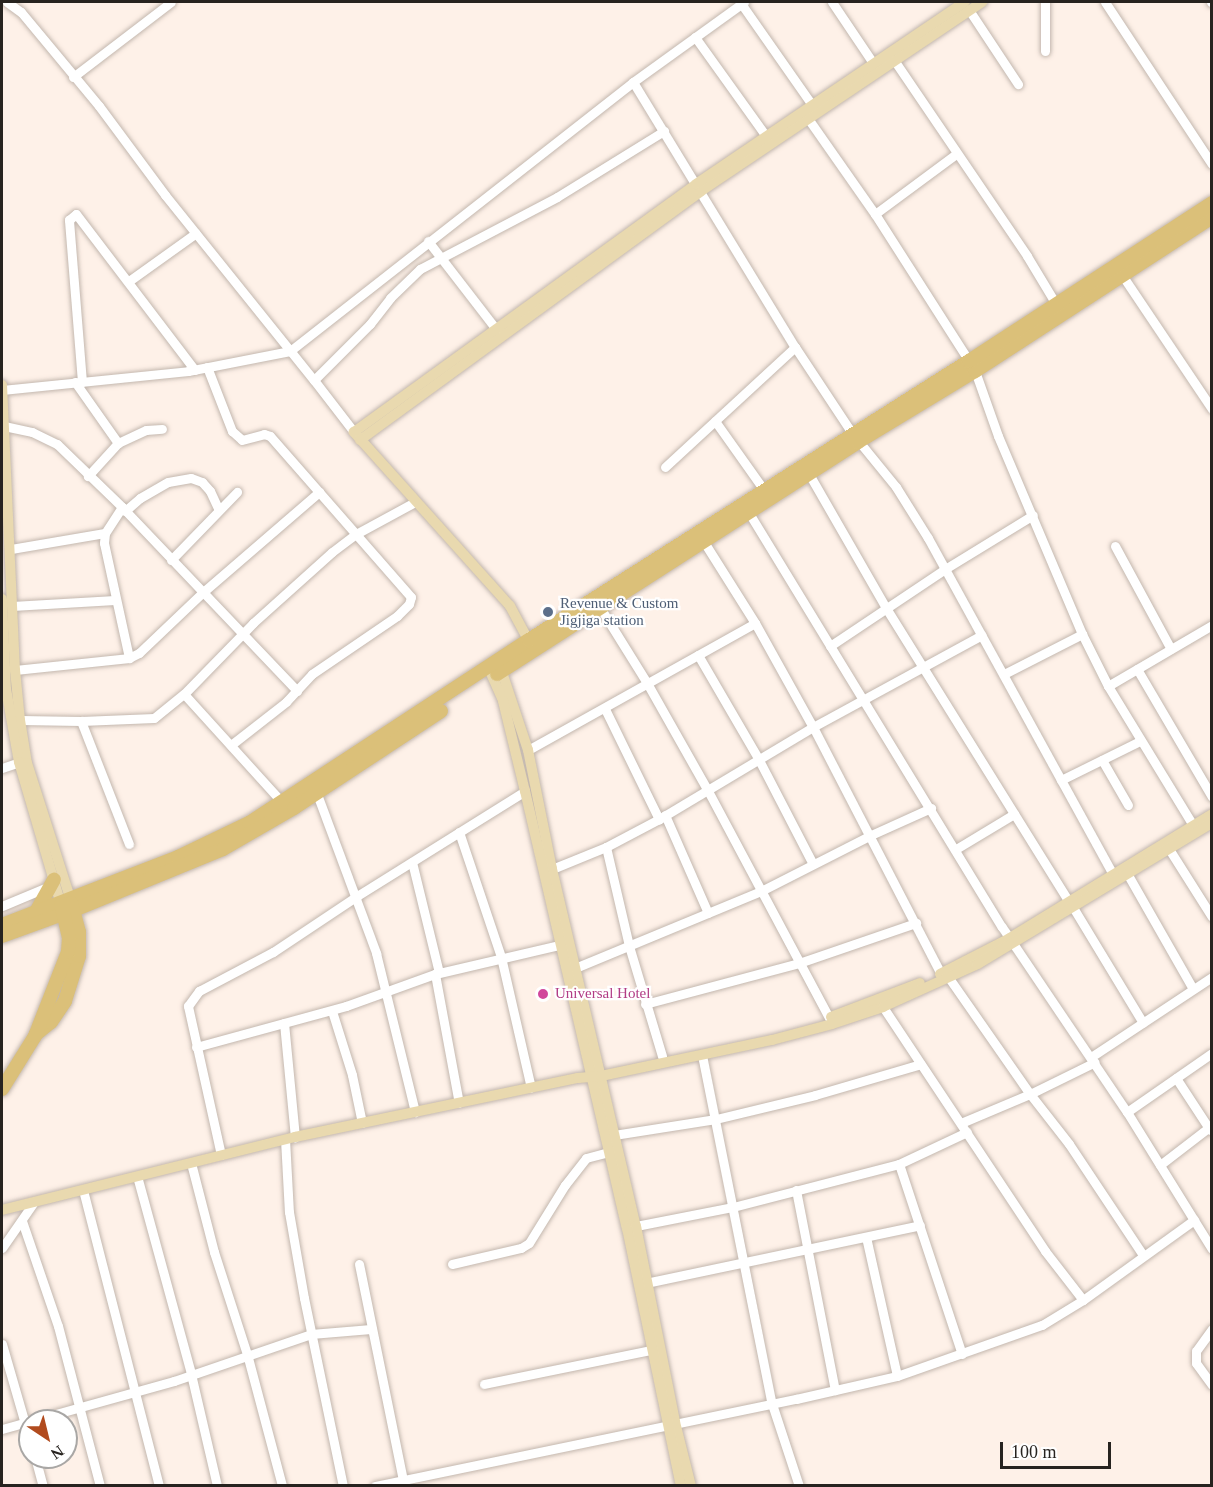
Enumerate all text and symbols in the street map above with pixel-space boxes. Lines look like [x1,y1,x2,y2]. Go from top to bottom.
place label: Revenue & Custom Jigjiga station [560,594,678,629]
marker: Revenue & Custom Jigjiga station [541,605,555,619]
place label: Universal Hotel [555,985,650,1003]
marker: Universal Hotel [536,987,550,1001]
north arrow [18,1409,78,1469]
scale bar [1003,1430,1114,1468]
text: N [48,1442,67,1463]
text: 100 m [1011,1442,1057,1462]

